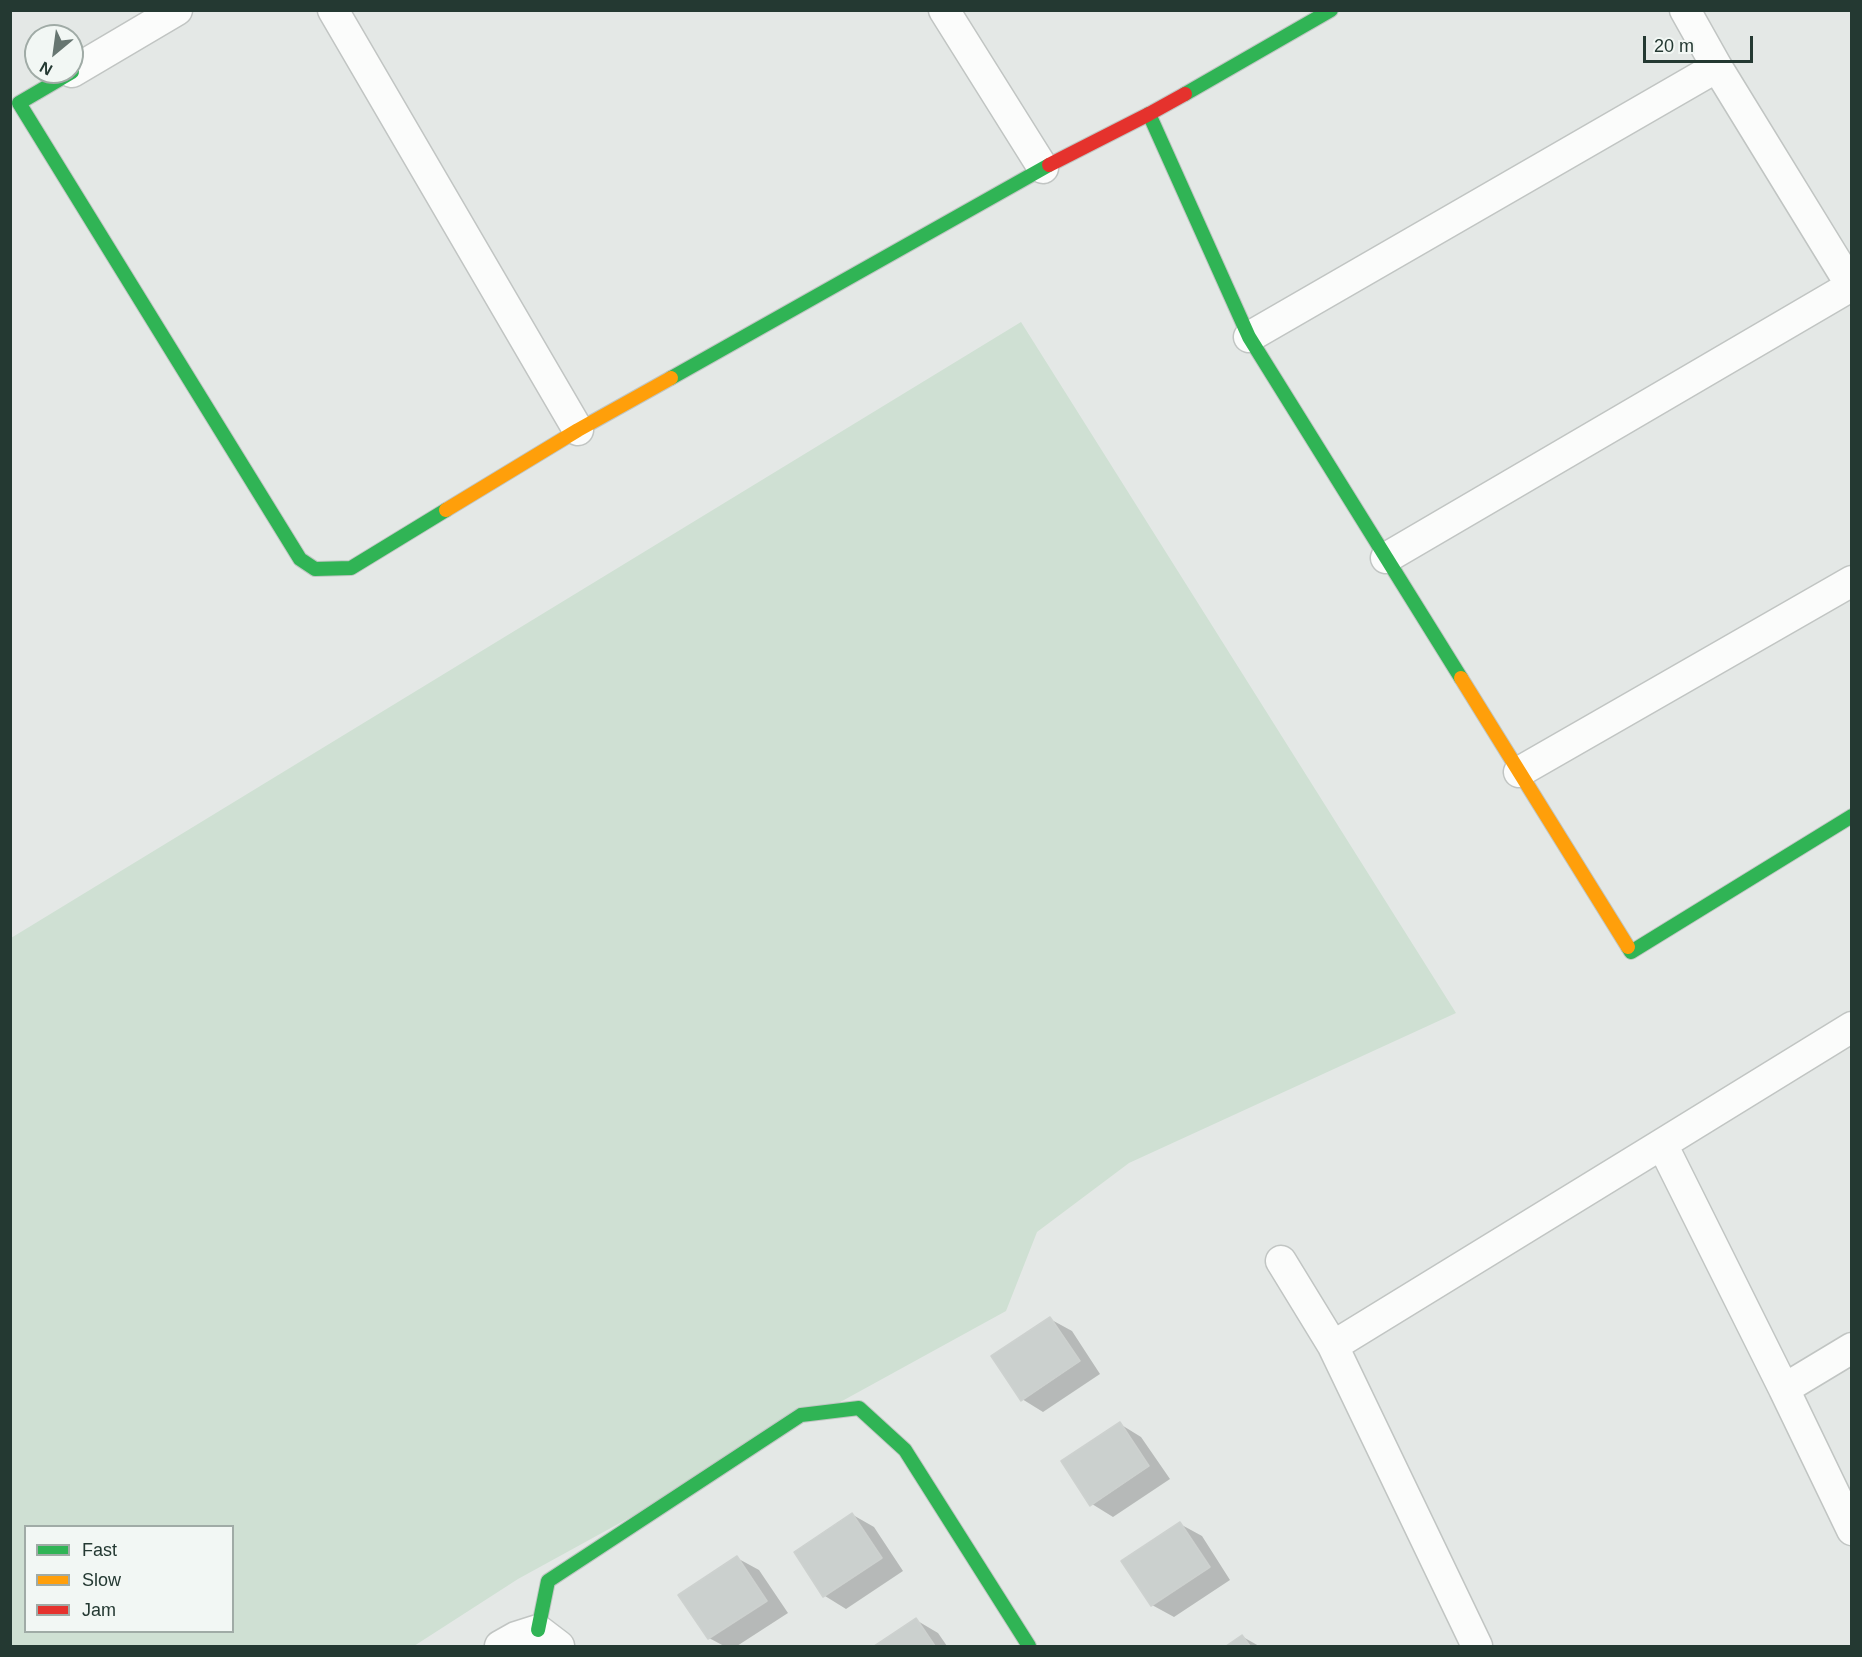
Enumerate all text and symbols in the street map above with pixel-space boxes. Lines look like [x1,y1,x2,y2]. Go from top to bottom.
north arrow [24,24,84,84]
scale bar [1646,24,1756,62]
text: 20 m [1654,36,1694,56]
text: N [37,58,55,79]
legend [24,1525,234,1633]
text: Fast [82,1540,117,1560]
text: Slow [82,1570,121,1590]
text: Jam [82,1600,116,1620]

